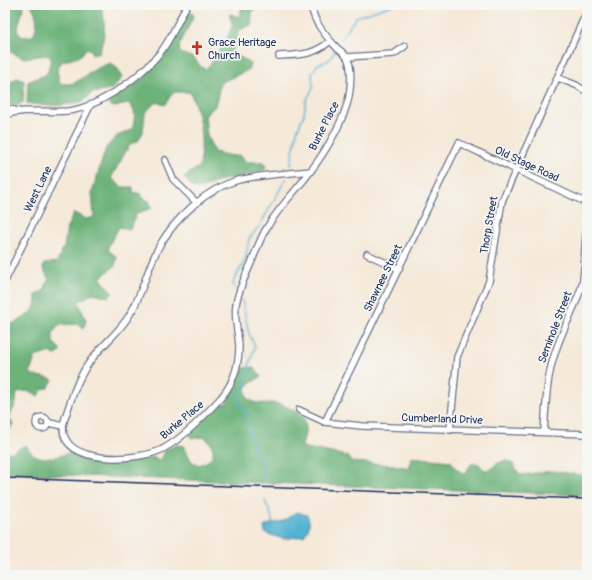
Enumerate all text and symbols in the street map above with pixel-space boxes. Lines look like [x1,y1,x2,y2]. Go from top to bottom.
place label: Grace Heritage Church [208,36,277,62]
church icon: Grace Heritage Church [189,40,205,56]
street label: Burke Place [306,99,342,153]
street label: Old Stage Road [493,143,561,185]
street label: West Lane [21,164,55,214]
street label: Thorp Street [478,195,501,255]
street label: Shawnee Street [361,242,405,314]
street label: Seminole Street [535,289,575,365]
street label: Burke Place [158,398,207,442]
street label: Cumberland Drive [401,411,483,427]

